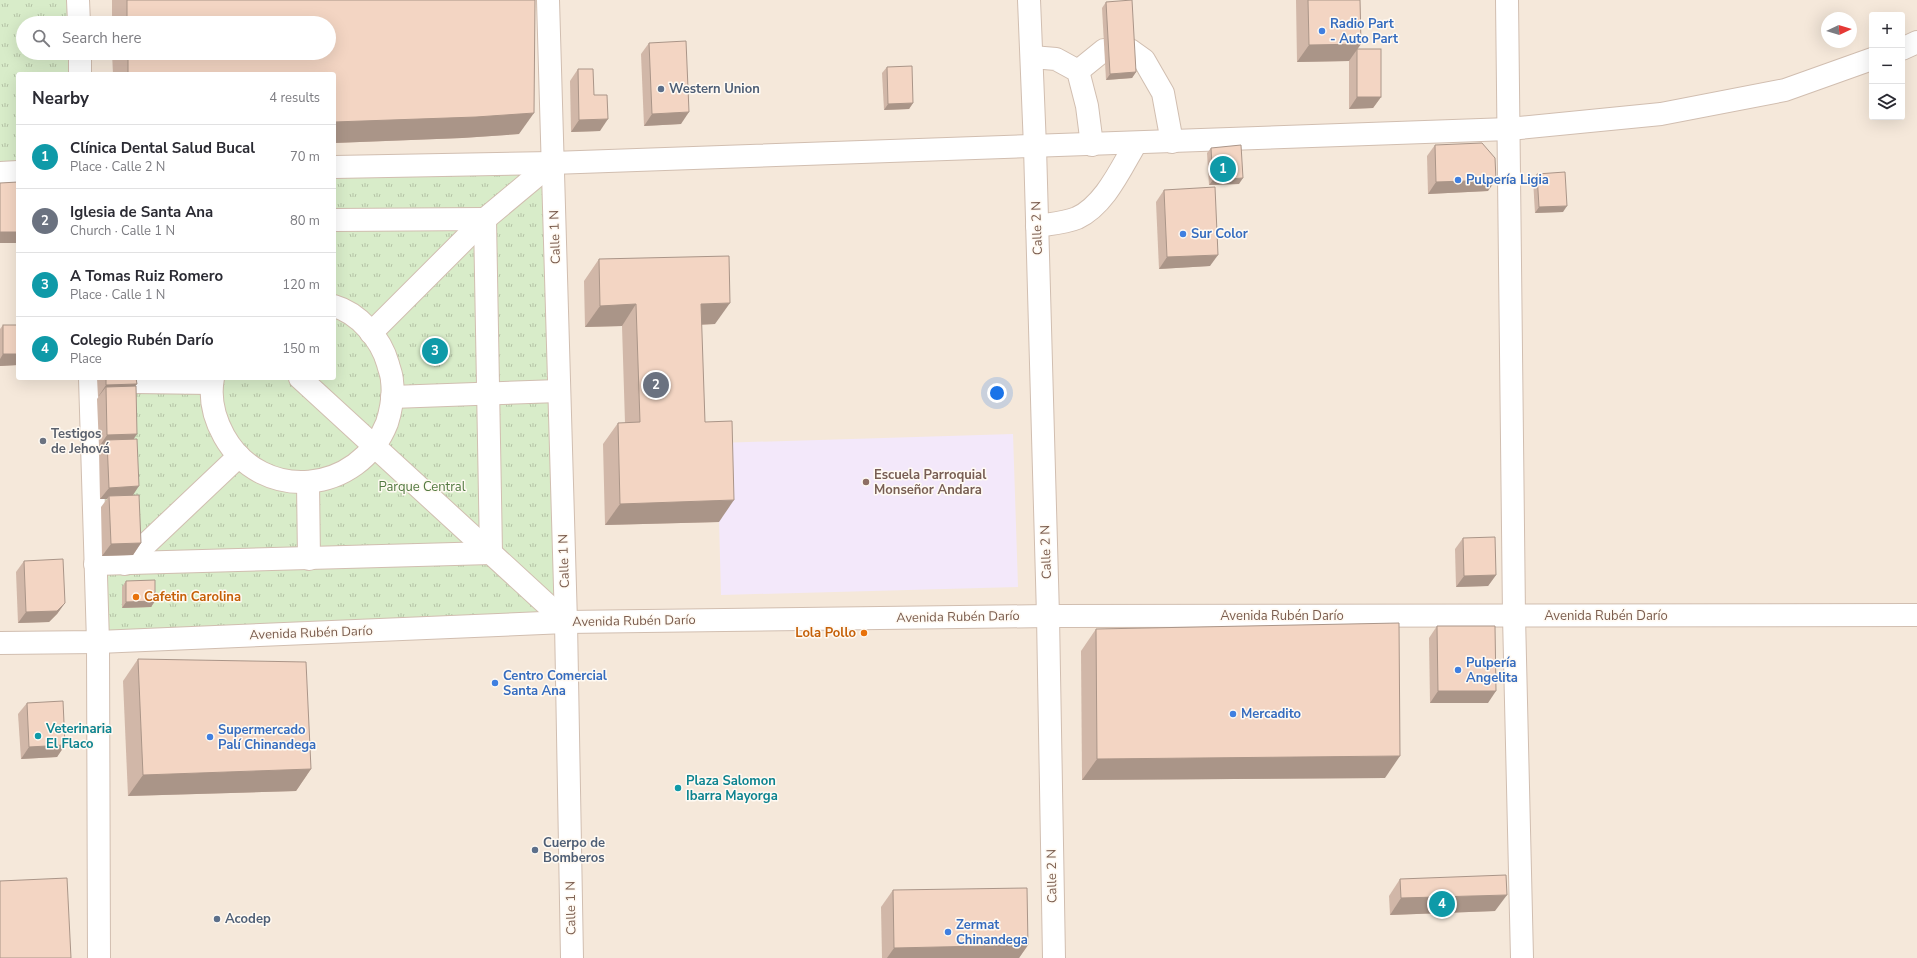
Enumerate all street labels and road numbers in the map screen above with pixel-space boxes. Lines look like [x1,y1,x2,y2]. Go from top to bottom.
street label: Calle 2 N [1027,201,1047,255]
street label: Calle 1 N [545,210,565,264]
street label: Calle 2 N [1036,525,1056,579]
street label: Calle 1 N [554,534,574,588]
street label: Avenida Rubén Darío [896,607,1020,627]
street label: Avenida Rubén Darío [1220,607,1344,625]
street label: Avenida Rubén Darío [1544,607,1668,625]
street label: Avenida Rubén Darío [572,611,696,631]
street label: Avenida Rubén Darío [249,622,373,644]
street label: Calle 2 N [1043,849,1061,903]
street label: Calle 1 N [562,881,580,935]

